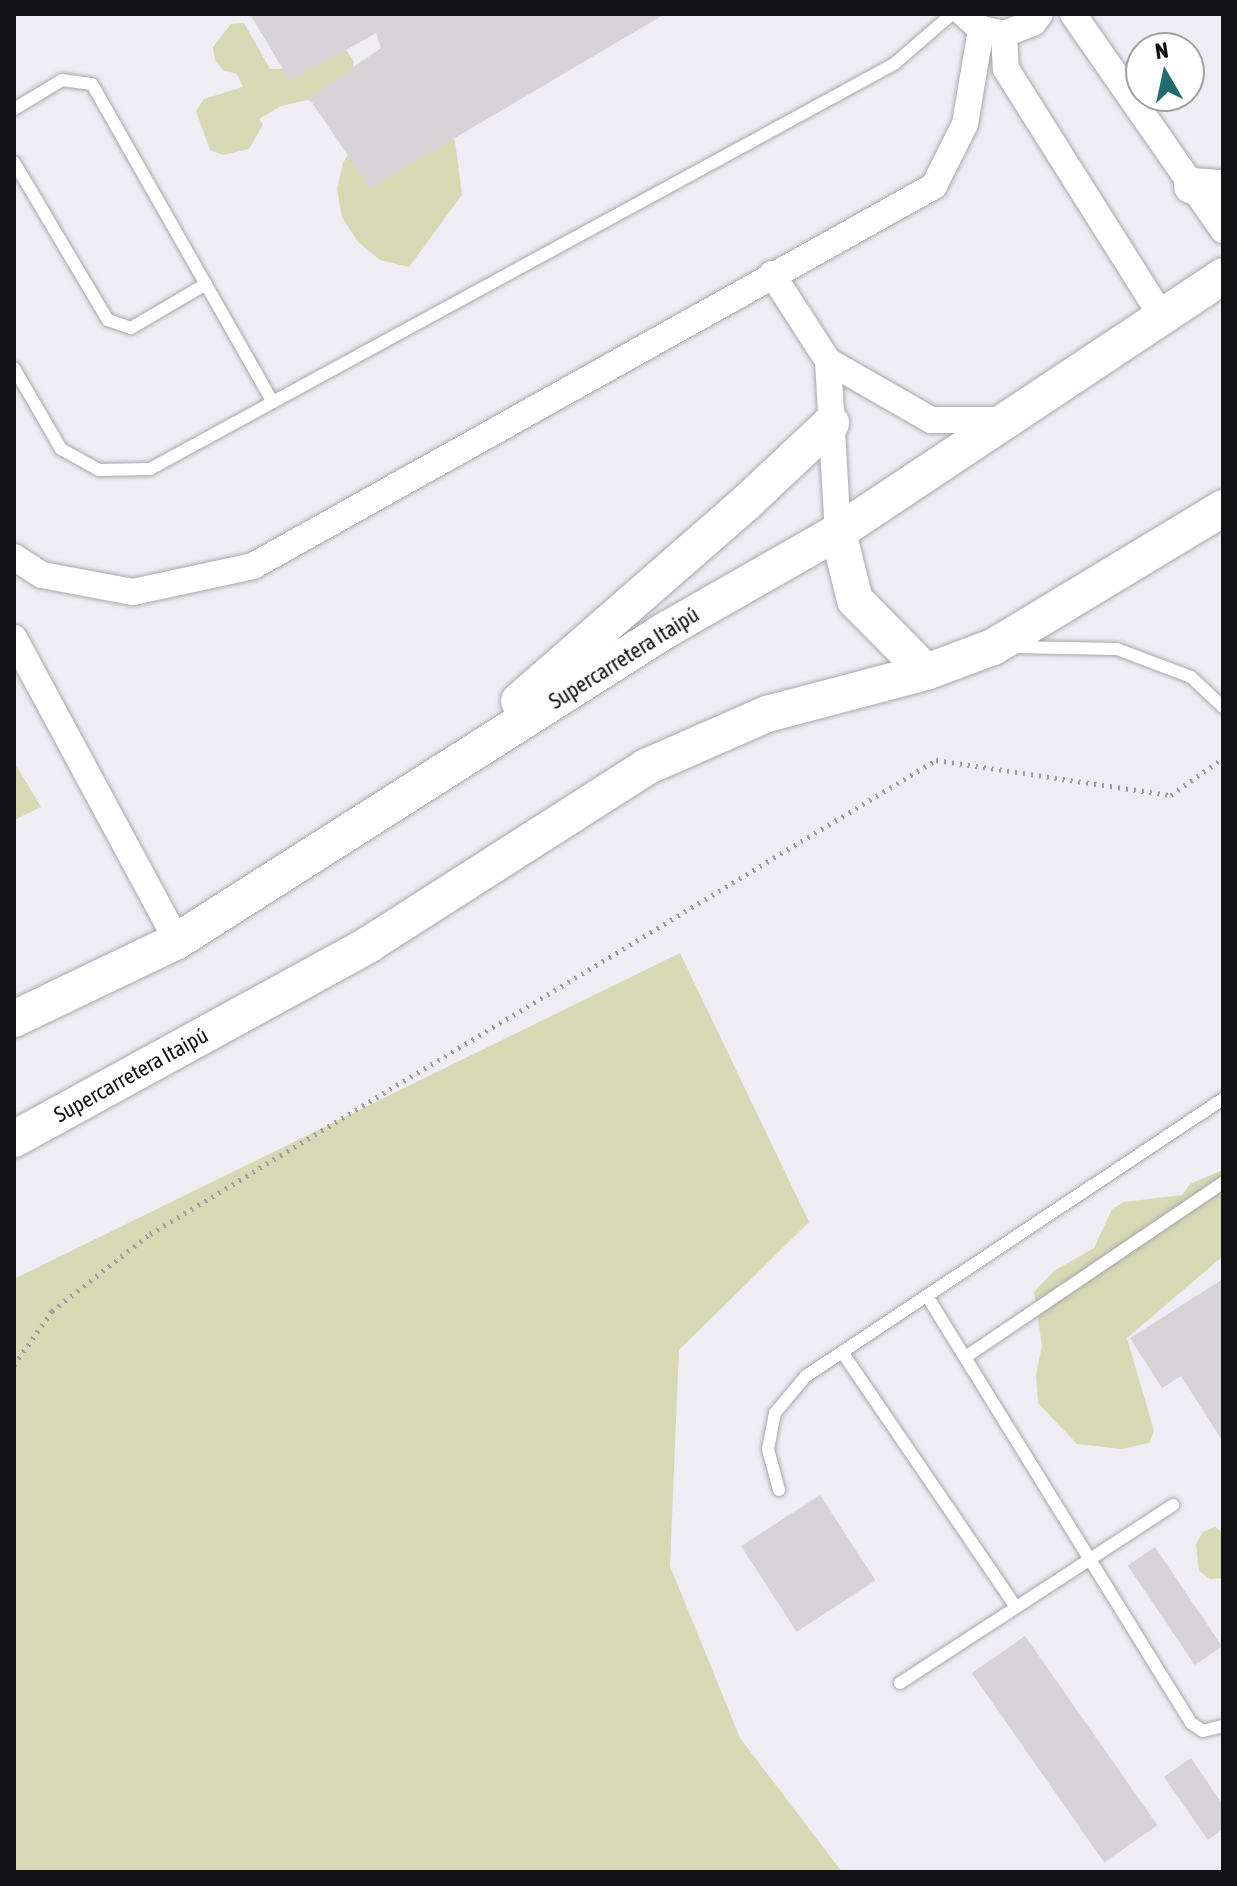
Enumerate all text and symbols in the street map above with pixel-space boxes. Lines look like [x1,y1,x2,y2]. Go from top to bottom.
north arrow [1125,32,1205,112]
text: N [1153,36,1170,64]
street label: Supercarretera Itaipú [544,601,704,715]
street label: Supercarretera Itaipú [49,1022,213,1128]

